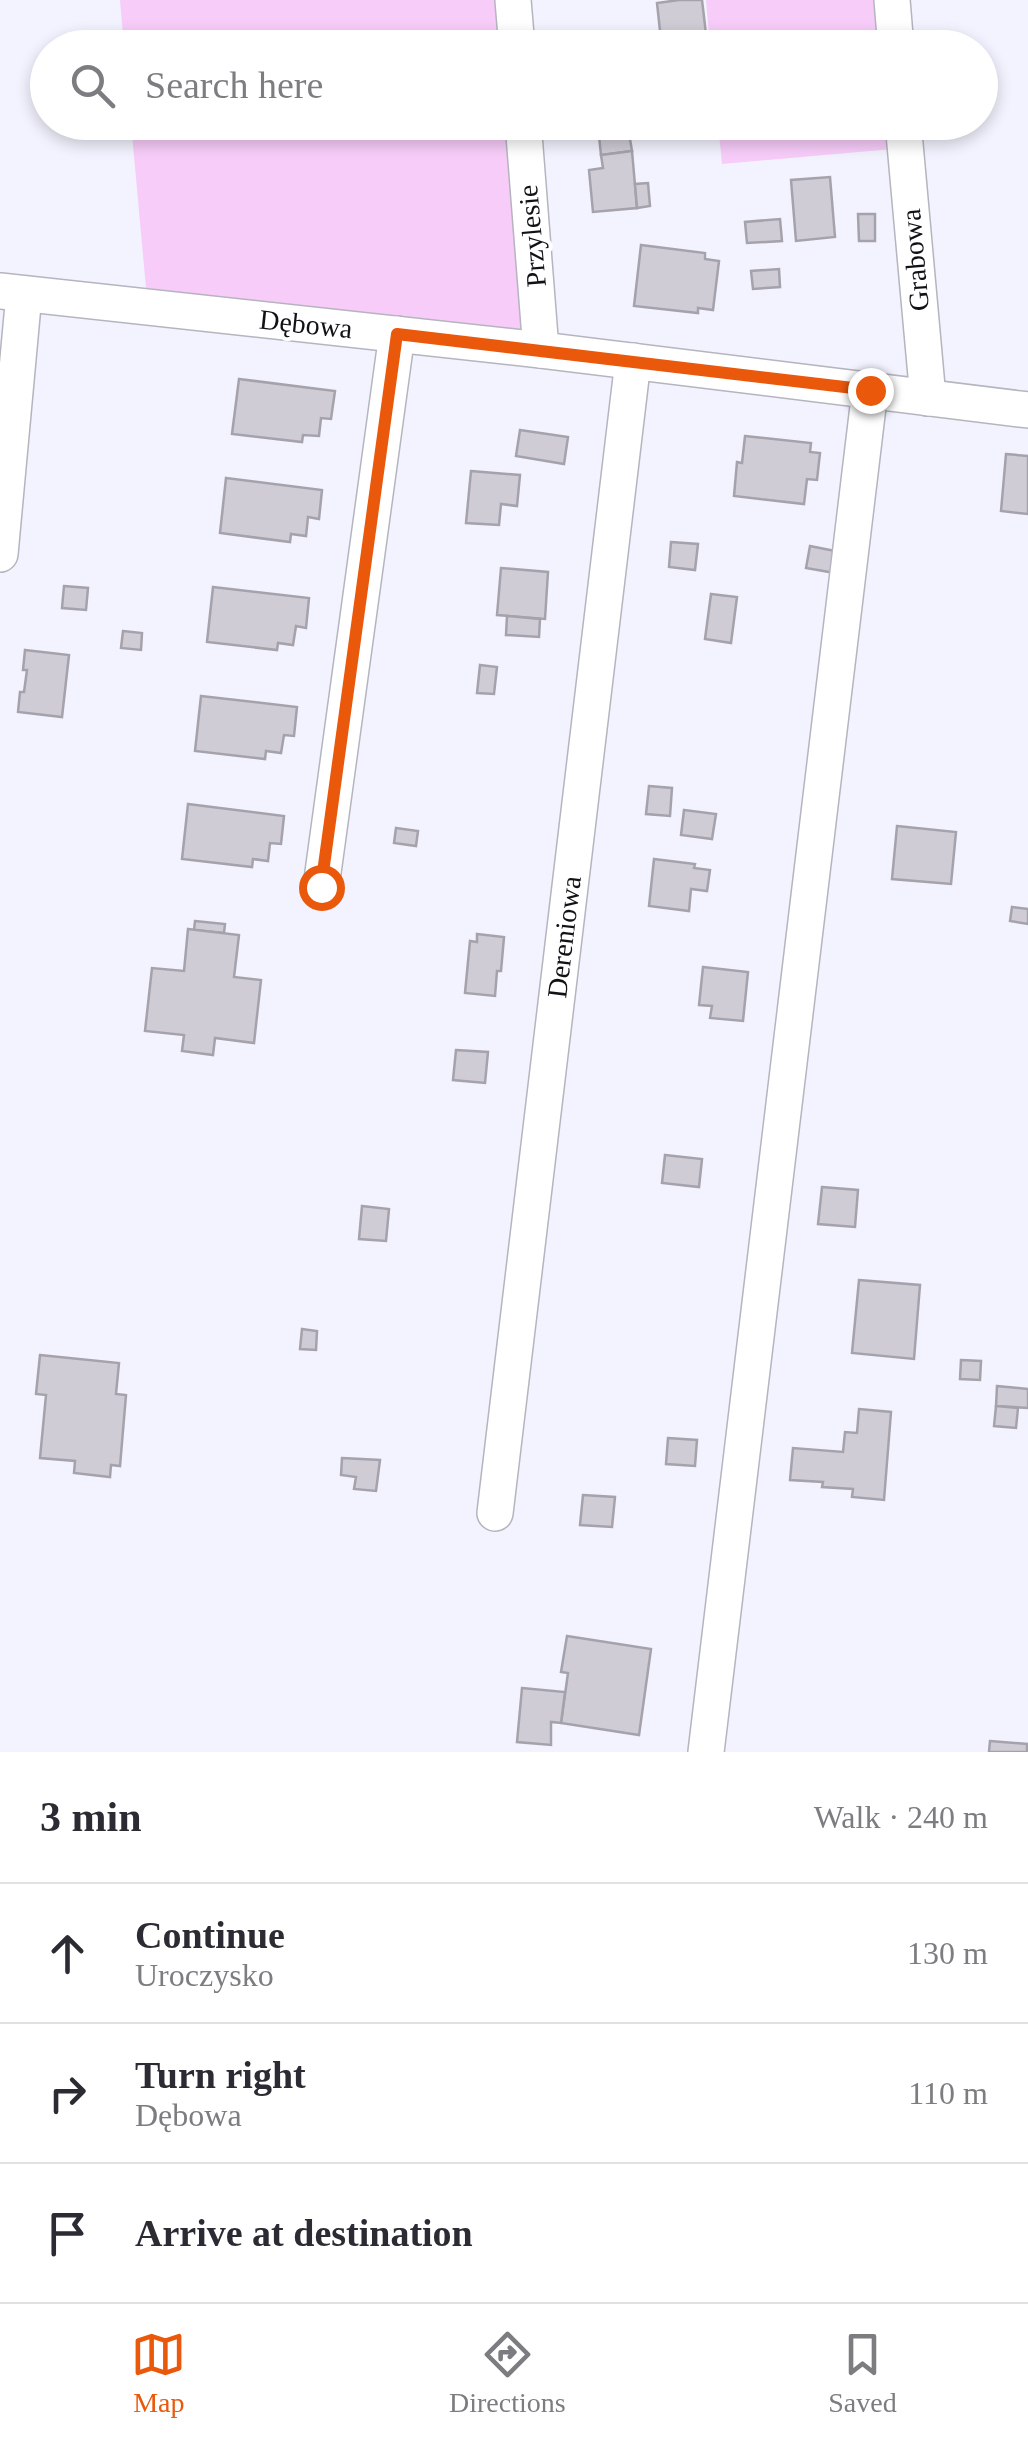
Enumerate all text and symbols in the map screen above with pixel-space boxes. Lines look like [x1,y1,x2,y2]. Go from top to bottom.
search box [30,30,998,140]
icon: search [65,58,120,113]
text: Search here [145,64,323,106]
street label: Przylesie [512,184,552,288]
street label: Grabowa [895,207,935,312]
street label: Dębowa [258,304,355,344]
route end [848,368,894,414]
route start [299,865,345,911]
street label: Dereniowa [541,874,587,1000]
text: 3 min [40,1794,142,1840]
text: Walk · 240 m [814,1799,988,1835]
text: Continue [135,1914,285,1956]
icon: ahead [40,1926,95,1981]
text: 130 m [907,1935,988,1971]
text: Uroczysko [135,1957,274,1993]
text: Turn right [135,2054,306,2096]
icon: right [40,2066,95,2121]
text: 110 m [908,2075,988,2111]
text: Dębowa [135,2097,242,2133]
icon: arrive [40,2206,95,2261]
text: Arrive at destination [135,2212,473,2254]
tab: Map [131,2327,186,2419]
tab: Directions [449,2327,566,2419]
tab: Saved [828,2327,897,2419]

